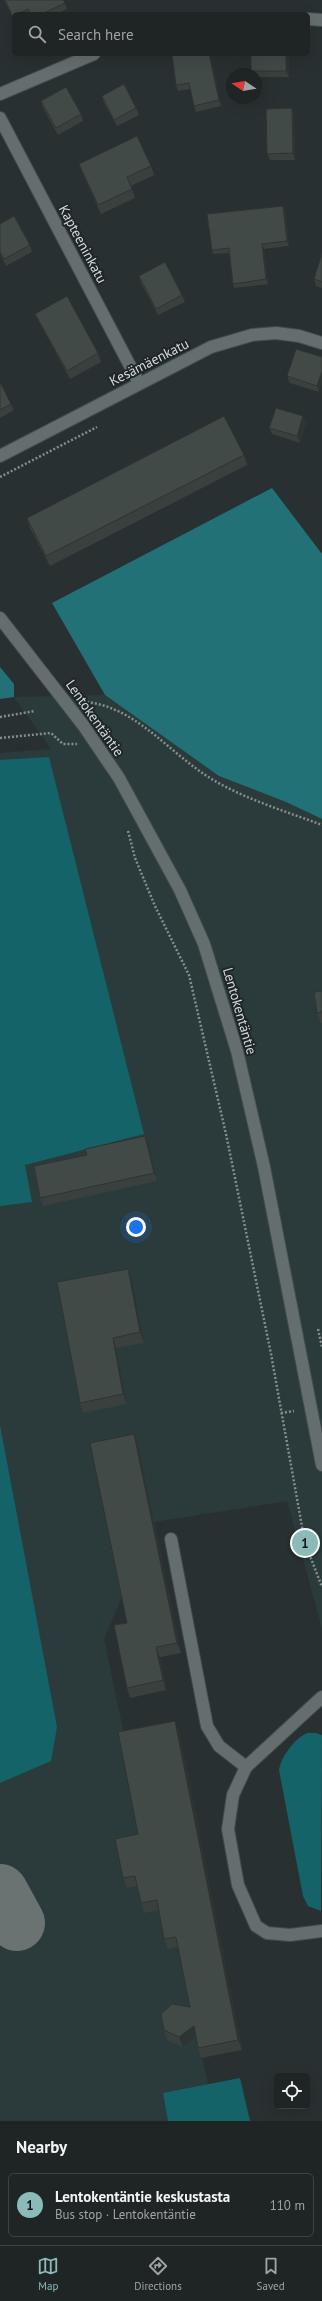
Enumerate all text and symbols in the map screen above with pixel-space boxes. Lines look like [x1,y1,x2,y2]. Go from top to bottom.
search box [12,12,310,56]
icon: search [26,23,48,45]
text: Search here [58,25,134,44]
north arrow [226,68,262,104]
street label: Kapteeninkatu [55,202,111,286]
street label: Kesämäenkatu [106,334,192,390]
street label: Lentokentäntie [62,676,128,760]
street label: Lentokentäntie [219,965,261,1057]
your location [126,1217,146,1237]
pin: 1 [292,1528,318,1558]
map controls [274,2073,310,2109]
button: locate [274,2073,310,2109]
text: Nearby [16,2136,67,2158]
text: Lentokentäntie keskustasta [55,2187,230,2206]
text: 1 [26,2197,34,2214]
text: 110 m [270,2197,305,2214]
text: Bus stop · Lentokentäntie [55,2206,196,2223]
tab: Map [37,2255,59,2293]
tab: Directions [134,2255,182,2293]
tab: Saved [257,2255,285,2293]

